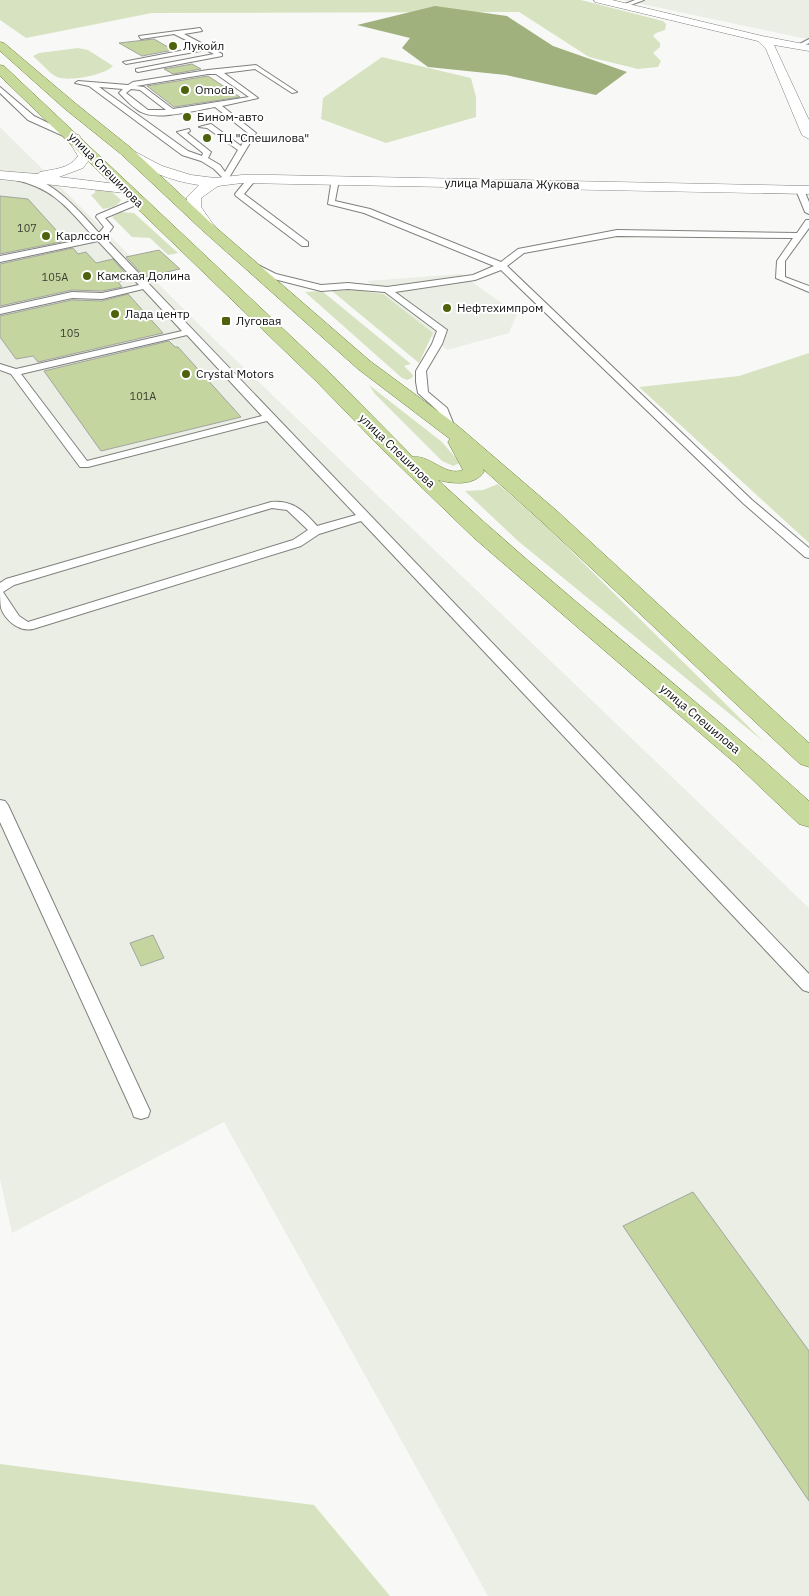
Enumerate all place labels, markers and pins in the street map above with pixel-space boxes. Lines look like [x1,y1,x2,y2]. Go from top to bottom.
place label: Лукойл [183,38,224,53]
marker: Лукойл [167,40,179,52]
place label: Omoda [195,82,235,97]
marker: Omoda [179,84,191,96]
place label: Бином-авто [197,109,264,124]
marker: Бином-авто [181,111,193,123]
place label: ТЦ "Спешилова" [217,130,309,145]
marker: ТЦ "Спешилова" [201,132,213,144]
place label: Карлссон [56,228,110,243]
marker: Карлссон [40,230,52,242]
place label: Камская Долина [97,268,191,283]
marker: Камская Долина [81,270,93,282]
place label: Нефтехимпром [457,300,543,315]
marker: Нефтехимпром [441,302,453,314]
place label: Лада центр [125,306,190,321]
marker: Лада центр [109,308,121,320]
place label: Луговая [236,313,281,328]
marker: Луговая [220,315,232,327]
place label: Crystal Motors [196,366,274,381]
marker: Crystal Motors [180,368,192,380]

